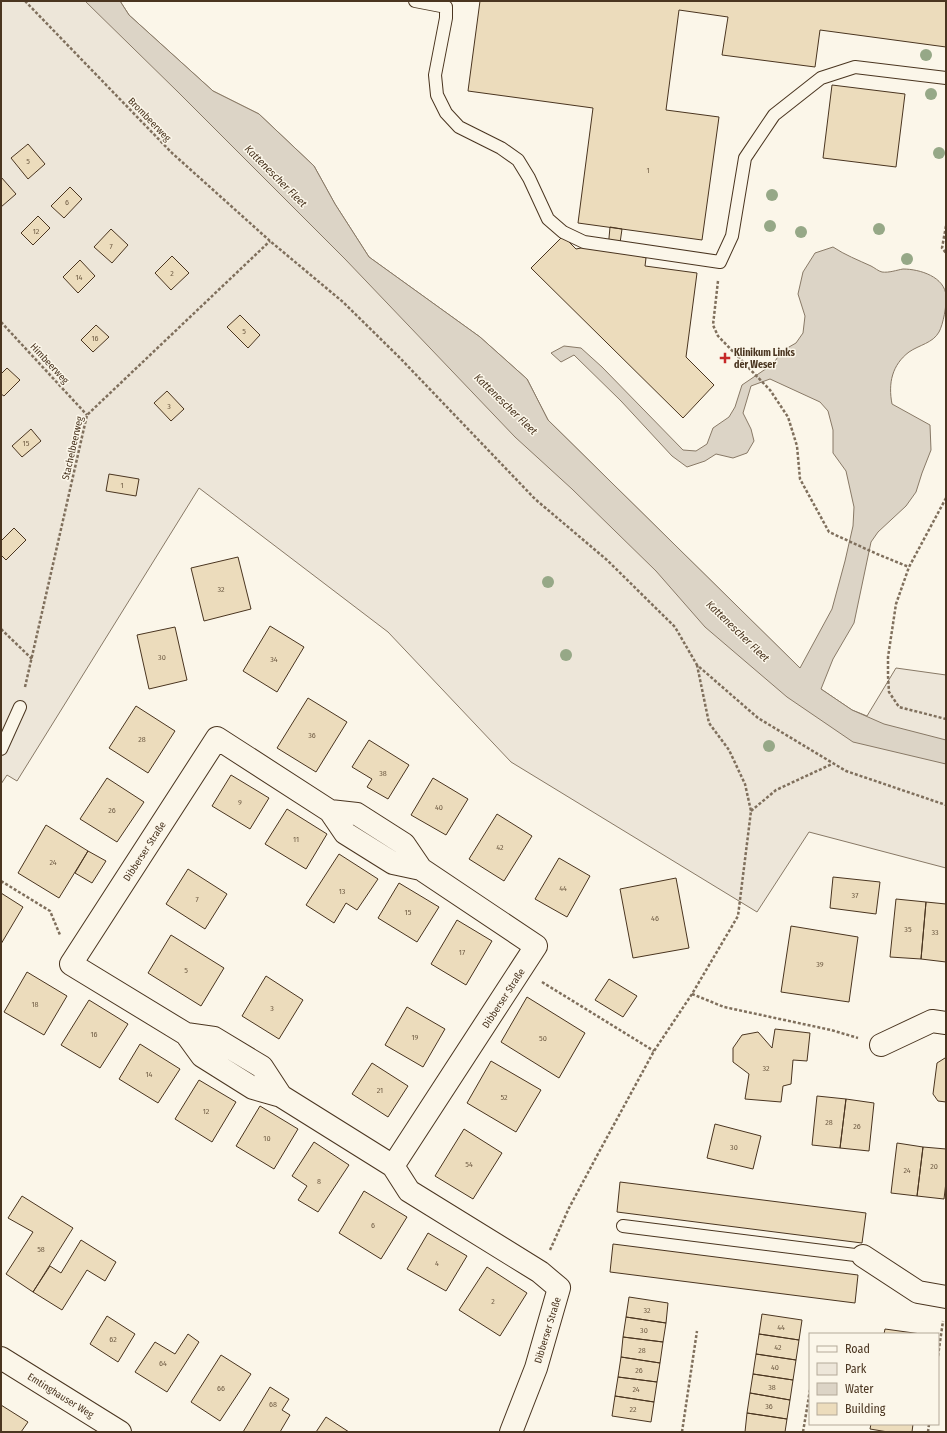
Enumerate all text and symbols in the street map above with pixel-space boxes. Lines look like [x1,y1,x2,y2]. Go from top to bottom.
street label: Brombeerweg [125,95,173,144]
water label: Kattenescher Fleet [242,143,310,210]
house number: 5 [26,157,30,166]
house number: 1 [646,166,650,175]
house number: 6 [65,198,69,207]
house number: 12 [33,227,40,236]
house number: 7 [109,242,113,251]
house number: 2 [170,269,174,278]
house number: 14 [76,273,83,282]
house number: 5 [242,327,246,336]
house number: 16 [91,334,99,343]
street label: Himbeerweg [27,341,71,387]
place label: Klinikum Links der Weser [734,347,795,371]
marker: Klinikum Links der Weser [719,352,731,364]
water label: Kattenescher Fleet [471,371,540,438]
house number: 3 [167,402,171,411]
street label: Stachelbeerweg [60,415,86,481]
house number: 15 [23,439,30,448]
house number: 1 [120,481,124,490]
house number: 32 [217,585,225,594]
water label: Kattenescher Fleet [703,598,772,665]
house number: 30 [158,653,166,662]
house number: 34 [270,655,278,664]
house number: 36 [308,731,316,740]
house number: 28 [138,735,146,744]
house number: 38 [379,769,387,778]
house number: 9 [238,798,242,807]
house number: 40 [435,803,443,812]
house number: 26 [108,806,116,815]
street label: Dibberser Straße [121,819,169,884]
house number: 11 [293,835,299,844]
house number: 42 [496,843,504,852]
house number: 24 [49,858,57,867]
house number: 44 [559,884,567,893]
house number: 13 [339,887,346,896]
house number: 37 [852,891,859,900]
house number: 7 [195,895,199,904]
house number: 15 [405,908,412,917]
house number: 46 [651,914,659,923]
house number: 35 [904,925,912,934]
house number: 33 [931,928,939,937]
house number: 17 [459,948,466,957]
house number: 39 [816,960,824,969]
house number: 5 [184,966,188,975]
street label: Dibberser Straße [480,966,528,1031]
house number: 18 [31,1000,39,1009]
house number: 3 [270,1004,274,1013]
house number: 16 [90,1030,98,1039]
house number: 19 [411,1033,419,1042]
house number: 50 [539,1034,547,1043]
house number: 32 [762,1064,770,1073]
house number: 14 [146,1070,153,1079]
house number: 21 [377,1086,383,1095]
house number: 52 [500,1093,508,1102]
house number: 12 [203,1107,210,1116]
house number: 28 [825,1118,833,1127]
house number: 26 [853,1122,861,1131]
house number: 10 [263,1134,271,1143]
house number: 30 [730,1143,738,1152]
house number: 54 [465,1160,473,1169]
house number: 20 [930,1162,938,1171]
house number: 24 [903,1166,911,1175]
house number: 8 [317,1177,321,1186]
house number: 6 [371,1221,375,1230]
house number: 58 [37,1245,45,1254]
house number: 4 [435,1259,439,1268]
street label: Dibberser Straße [532,1296,564,1365]
house number: 2 [491,1297,495,1306]
house number: 32 [643,1306,651,1315]
house number: 44 [777,1323,785,1332]
house number: 30 [640,1326,648,1335]
legend [809,1333,939,1425]
house number: 62 [109,1335,117,1344]
text: Road [845,1342,870,1356]
house number: 42 [774,1343,782,1352]
house number: 28 [638,1346,646,1355]
house number: 64 [159,1359,167,1368]
text: Park [845,1362,867,1376]
house number: 40 [771,1363,779,1372]
house number: 26 [635,1366,643,1375]
street label: Emtinghauser Weg [25,1371,96,1421]
text: Water [845,1382,874,1396]
house number: 38 [768,1383,776,1392]
house number: 66 [217,1384,225,1393]
house number: 24 [632,1385,640,1394]
house number: 68 [269,1400,277,1409]
house number: 36 [765,1402,773,1411]
text: Building [845,1402,886,1416]
house number: 22 [629,1405,637,1414]

